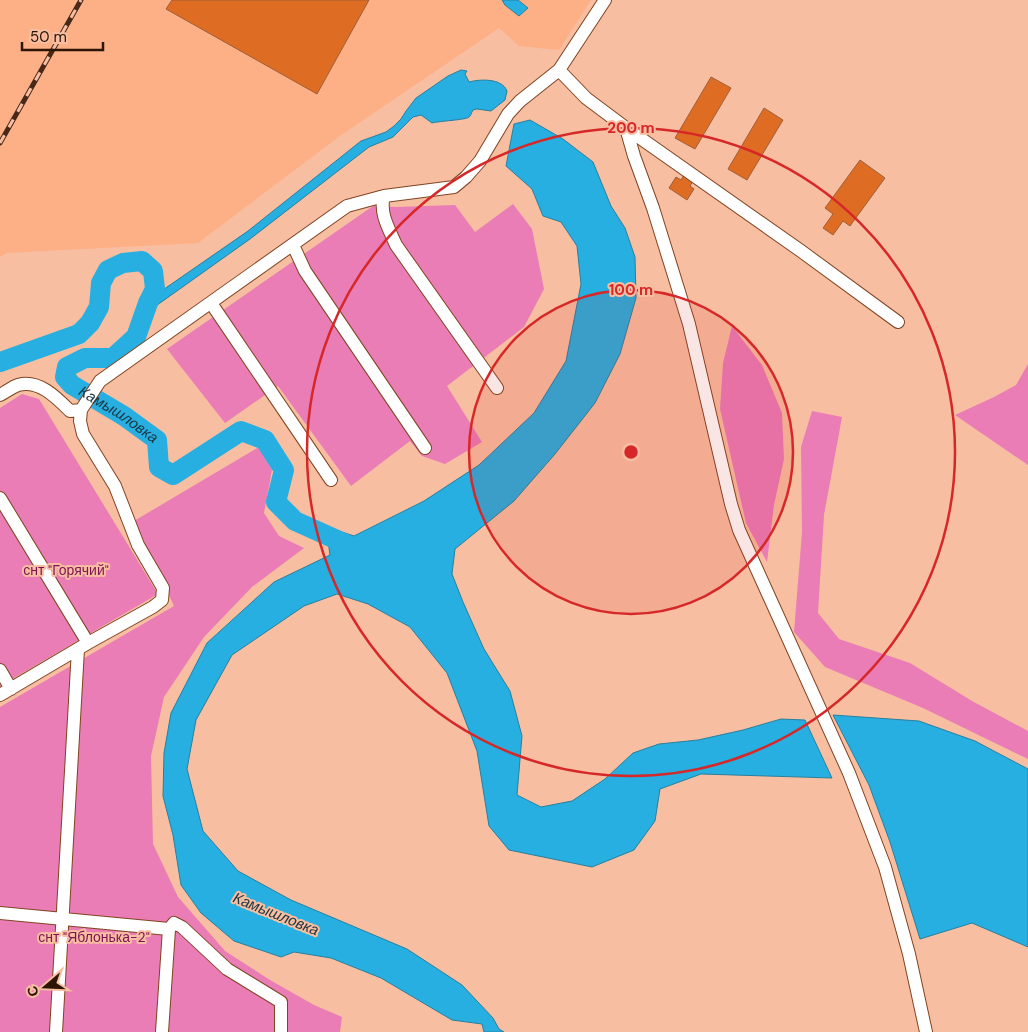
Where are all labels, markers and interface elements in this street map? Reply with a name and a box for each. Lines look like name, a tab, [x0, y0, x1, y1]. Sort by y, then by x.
scale bar	[22, 20, 104, 52]
text: 50 m	[30, 27, 67, 47]
text: 200 m	[607, 118, 655, 138]
text: 100 m	[609, 280, 653, 300]
water label: Камышловка	[75, 381, 162, 448]
centre of rings	[622, 443, 640, 461]
park label: снт "Горячий"	[23, 561, 109, 579]
water label: Камышловка	[230, 888, 322, 940]
park label: снт "Яблонька-2"	[38, 928, 150, 946]
north arrow	[20, 962, 70, 1012]
text: С	[23, 984, 43, 999]

